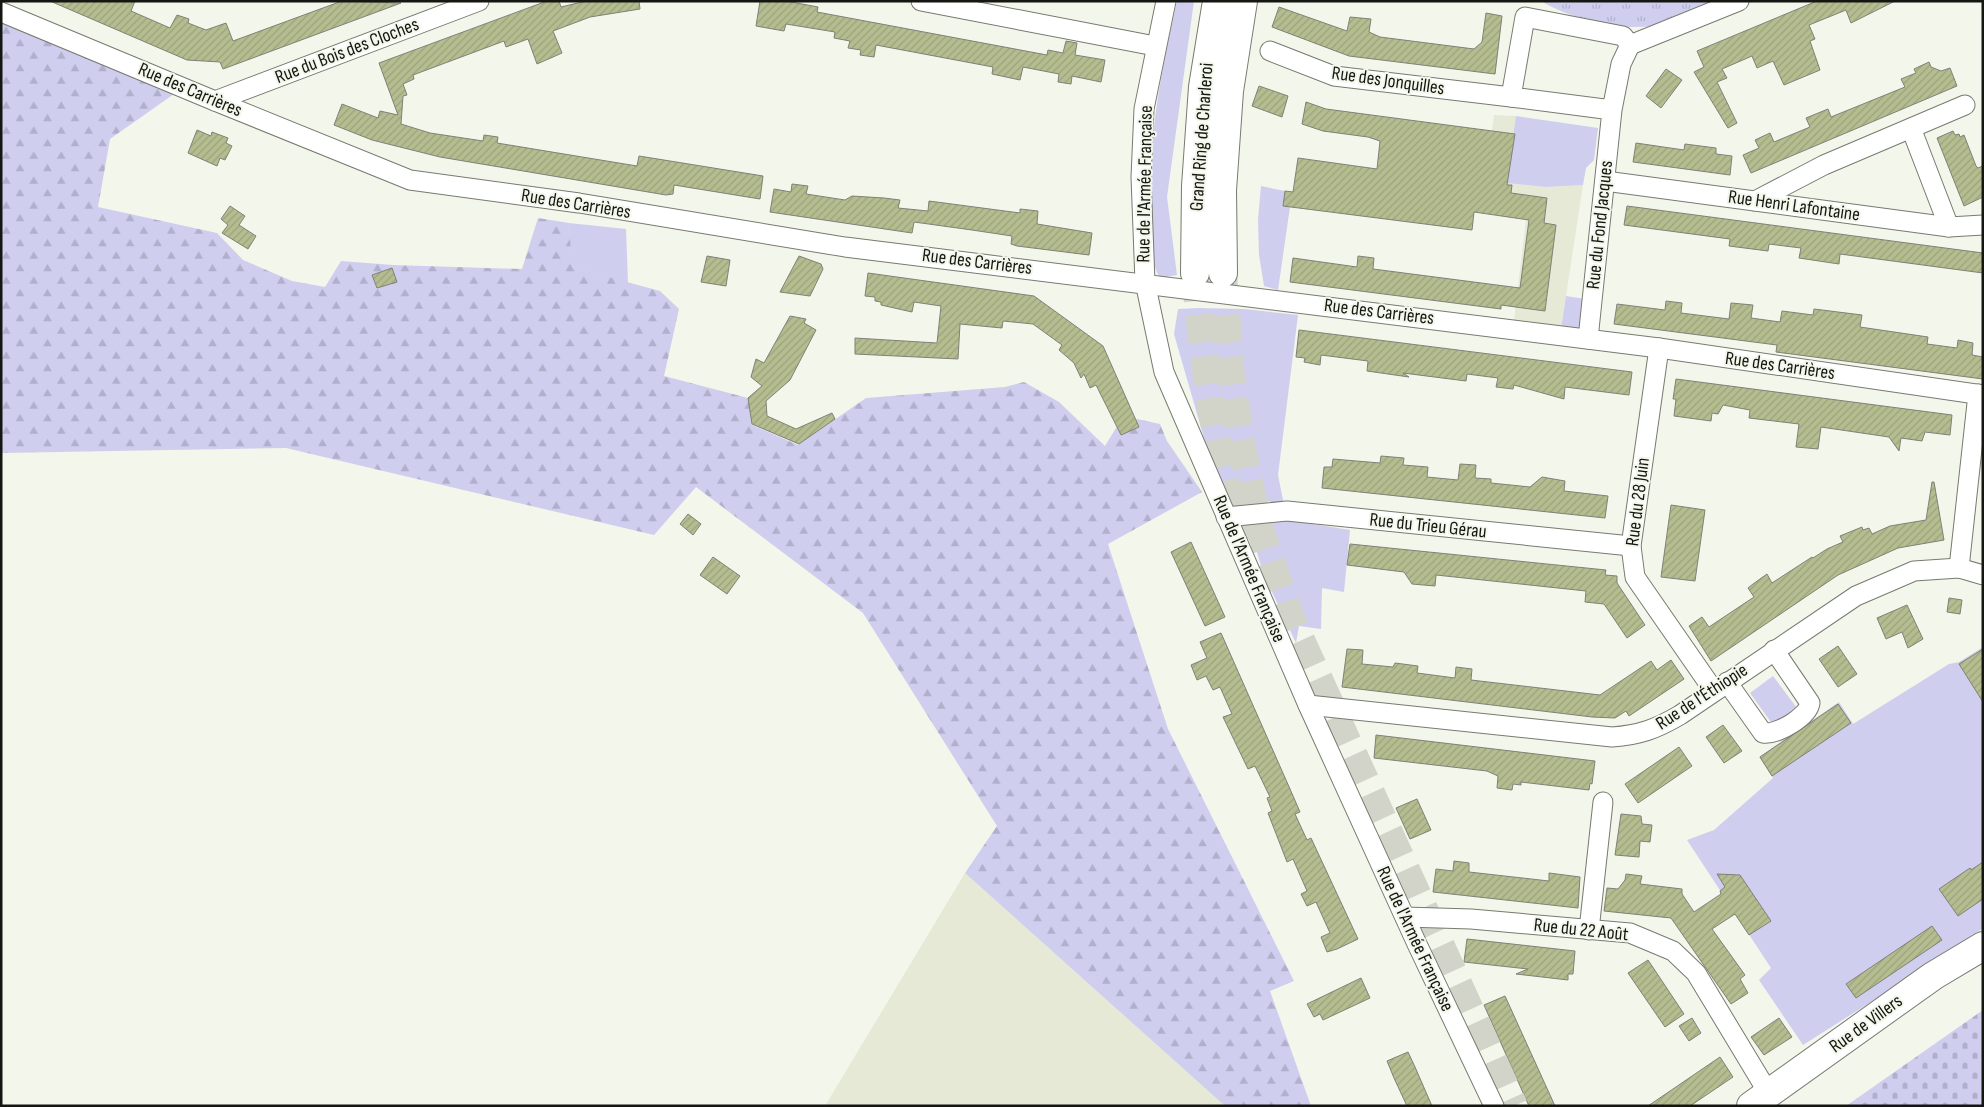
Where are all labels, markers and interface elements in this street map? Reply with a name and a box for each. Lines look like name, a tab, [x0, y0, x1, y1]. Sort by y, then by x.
street label: Rue du Bois des Cloches	[272, 13, 422, 89]
street label: Rue des Carrières	[135, 58, 246, 122]
street label: Grand Ring de Charleroi	[1185, 62, 1219, 212]
street label: Rue des Jonquilles	[1330, 62, 1446, 100]
street label: Rue de l'Armée Française	[1132, 105, 1158, 263]
street label: Rue du Fond Jacques	[1582, 159, 1618, 290]
street label: Rue des Carrières	[520, 184, 633, 224]
street label: Rue Henri Lafontaine	[1727, 185, 1861, 227]
street label: Rue des Carrières	[921, 244, 1033, 280]
street label: Rue des Carrières	[1323, 294, 1435, 330]
street label: Rue des Carrières	[1724, 347, 1837, 385]
street label: Rue du 28 Juin	[1621, 456, 1655, 548]
street label: Rue de l'Armée Française	[1208, 492, 1290, 646]
street label: Rue du Trieu Gérau	[1368, 508, 1488, 544]
street label: Rue de l'Éthiopie	[1652, 659, 1752, 735]
street label: Rue de l'Armée Française	[1371, 863, 1459, 1015]
street label: Rue du 22 Août	[1533, 914, 1630, 946]
street label: Rue de Villers	[1825, 990, 1907, 1058]

